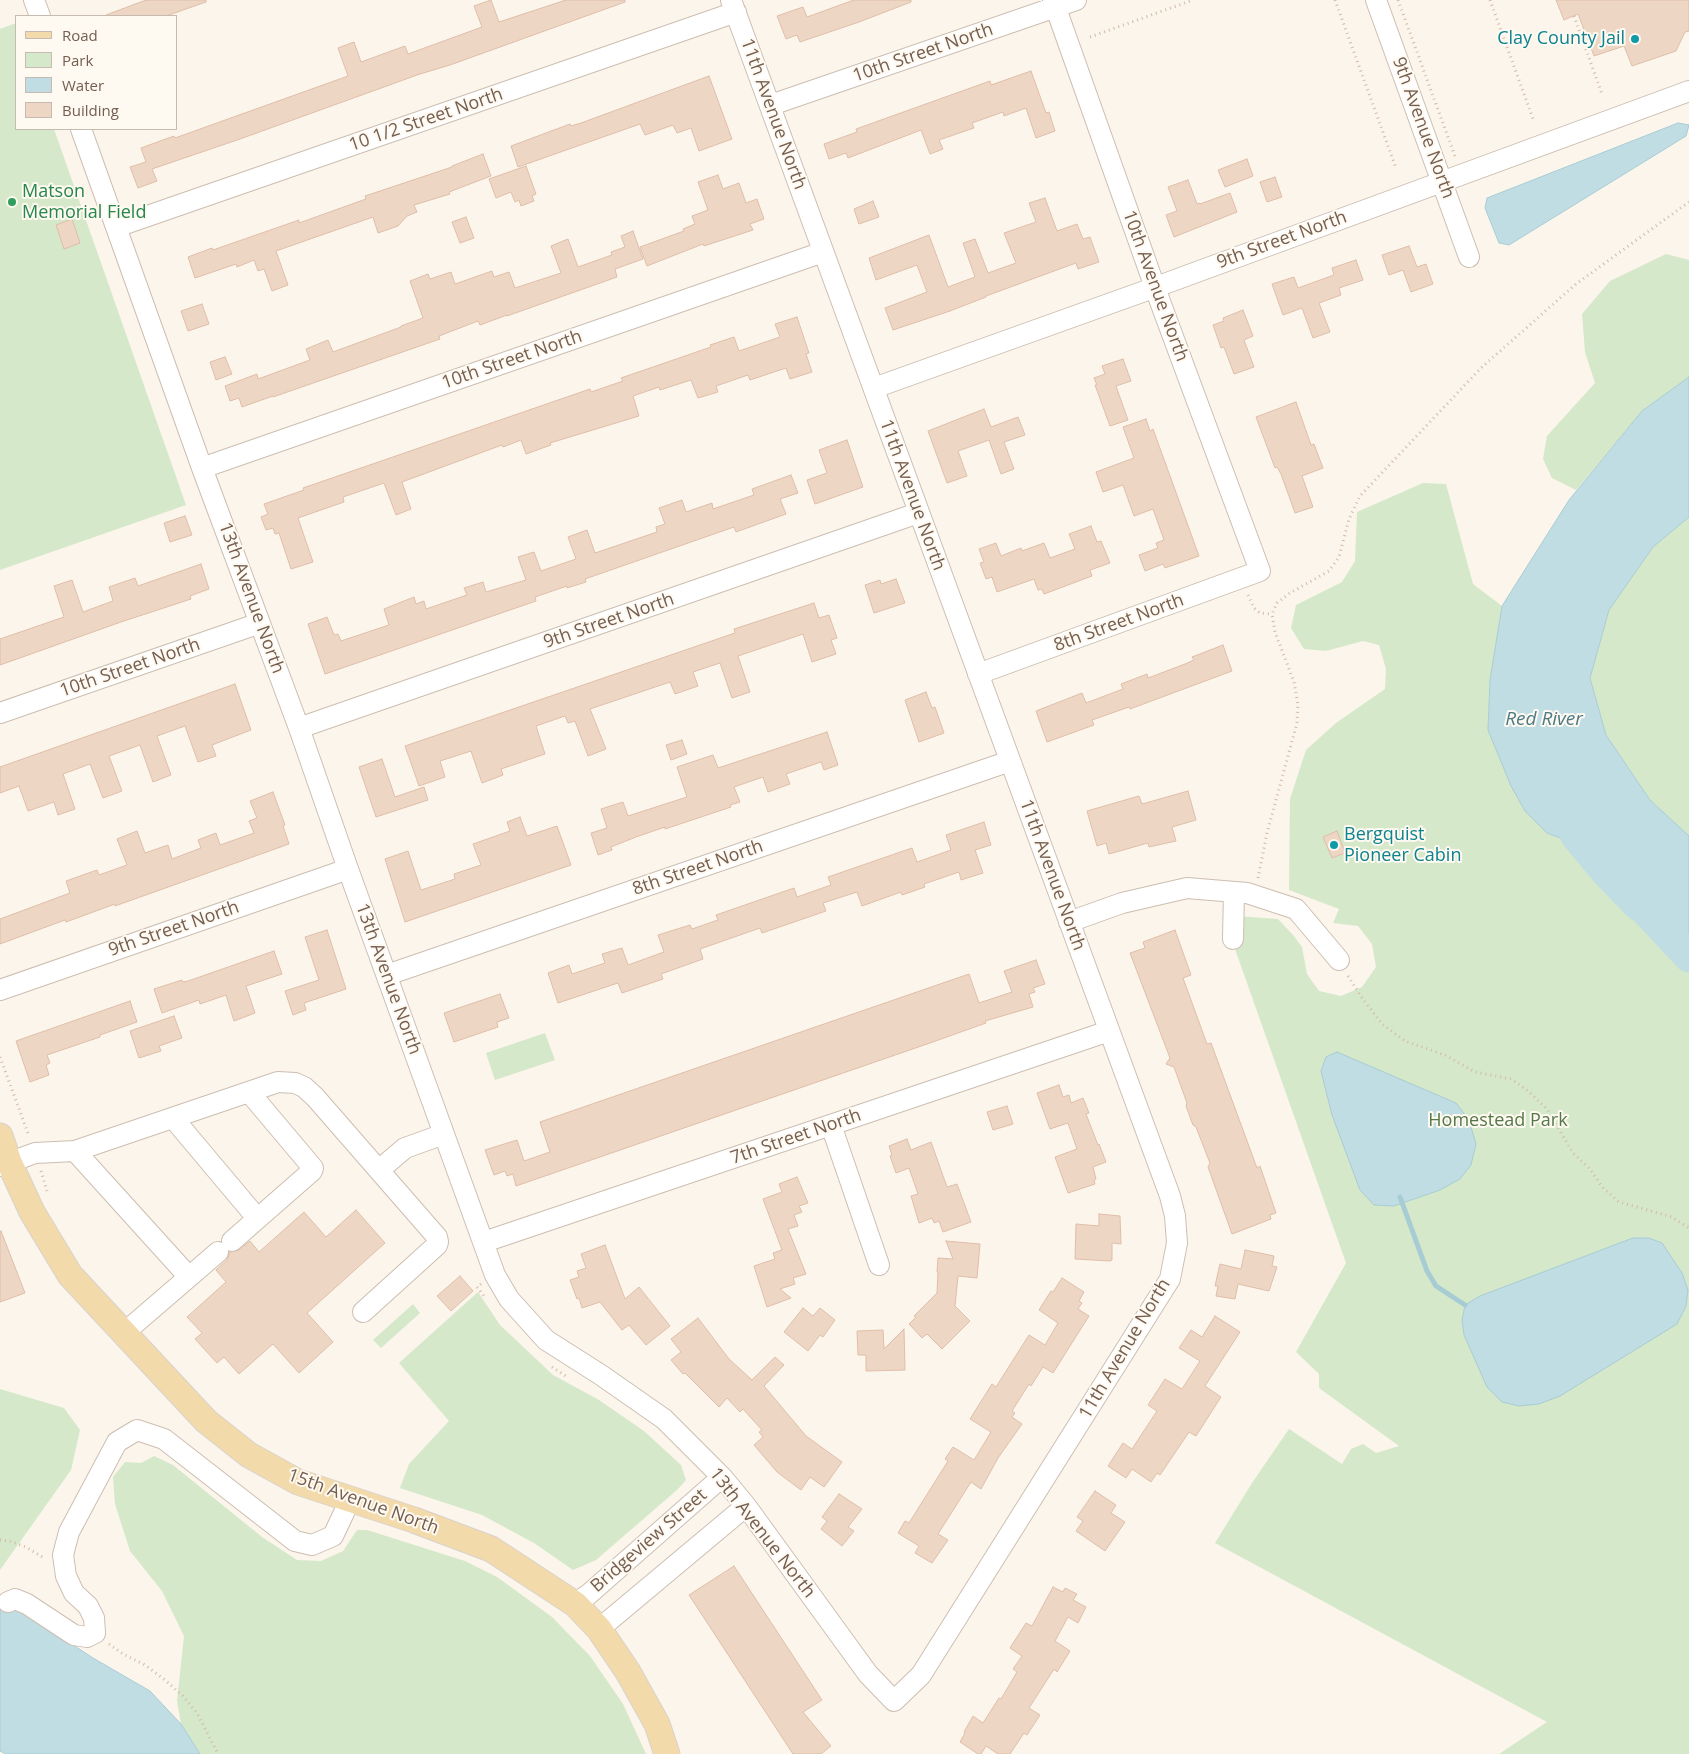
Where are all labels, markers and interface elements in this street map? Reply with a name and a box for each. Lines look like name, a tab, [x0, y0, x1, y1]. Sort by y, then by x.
legend	[15, 15, 178, 130]
street label: 10th Street North	[850, 19, 996, 87]
text: Road	[62, 25, 98, 45]
place label: Clay County Jail	[1497, 28, 1625, 50]
marker: Clay County Jail	[1629, 33, 1641, 45]
street label: 11th Avenue North	[736, 35, 810, 193]
text: Park	[62, 50, 93, 70]
street label: 9th Avenue North	[1387, 54, 1459, 202]
text: Water	[62, 75, 104, 95]
street label: 10 1/2 Street North	[346, 84, 506, 156]
text: Building	[62, 100, 119, 120]
place label: Matson Memorial Field	[22, 181, 146, 223]
marker: Matson Memorial Field	[6, 196, 18, 208]
street label: 9th Street North	[1214, 206, 1350, 274]
street label: 10th Avenue North	[1118, 207, 1192, 365]
street label: 10th Street North	[439, 326, 585, 394]
street label: 11th Avenue North	[875, 416, 949, 574]
street label: 13th Avenue North	[214, 519, 288, 677]
street label: 9th Street North	[541, 589, 677, 653]
street label: 8th Street North	[1051, 589, 1187, 657]
street label: 10th Street North	[57, 634, 203, 702]
water label: Red River	[1505, 709, 1583, 731]
street label: 11th Avenue North	[1015, 796, 1089, 954]
place label: Bergquist Pioneer Cabin	[1344, 824, 1461, 866]
street label: 8th Street North	[630, 836, 766, 900]
marker: Bergquist Pioneer Cabin	[1328, 839, 1340, 851]
street label: 9th Street North	[106, 897, 242, 961]
street label: 13th Avenue North	[351, 900, 425, 1058]
street label: 7th Street North	[728, 1105, 864, 1169]
park label: Homestead Park	[1428, 1110, 1568, 1132]
street label: 11th Avenue North	[1075, 1275, 1175, 1423]
street label: 13th Avenue North	[704, 1464, 820, 1602]
street label: 15th Avenue North	[284, 1465, 442, 1539]
street label: Bridgeview Street	[586, 1485, 712, 1597]

